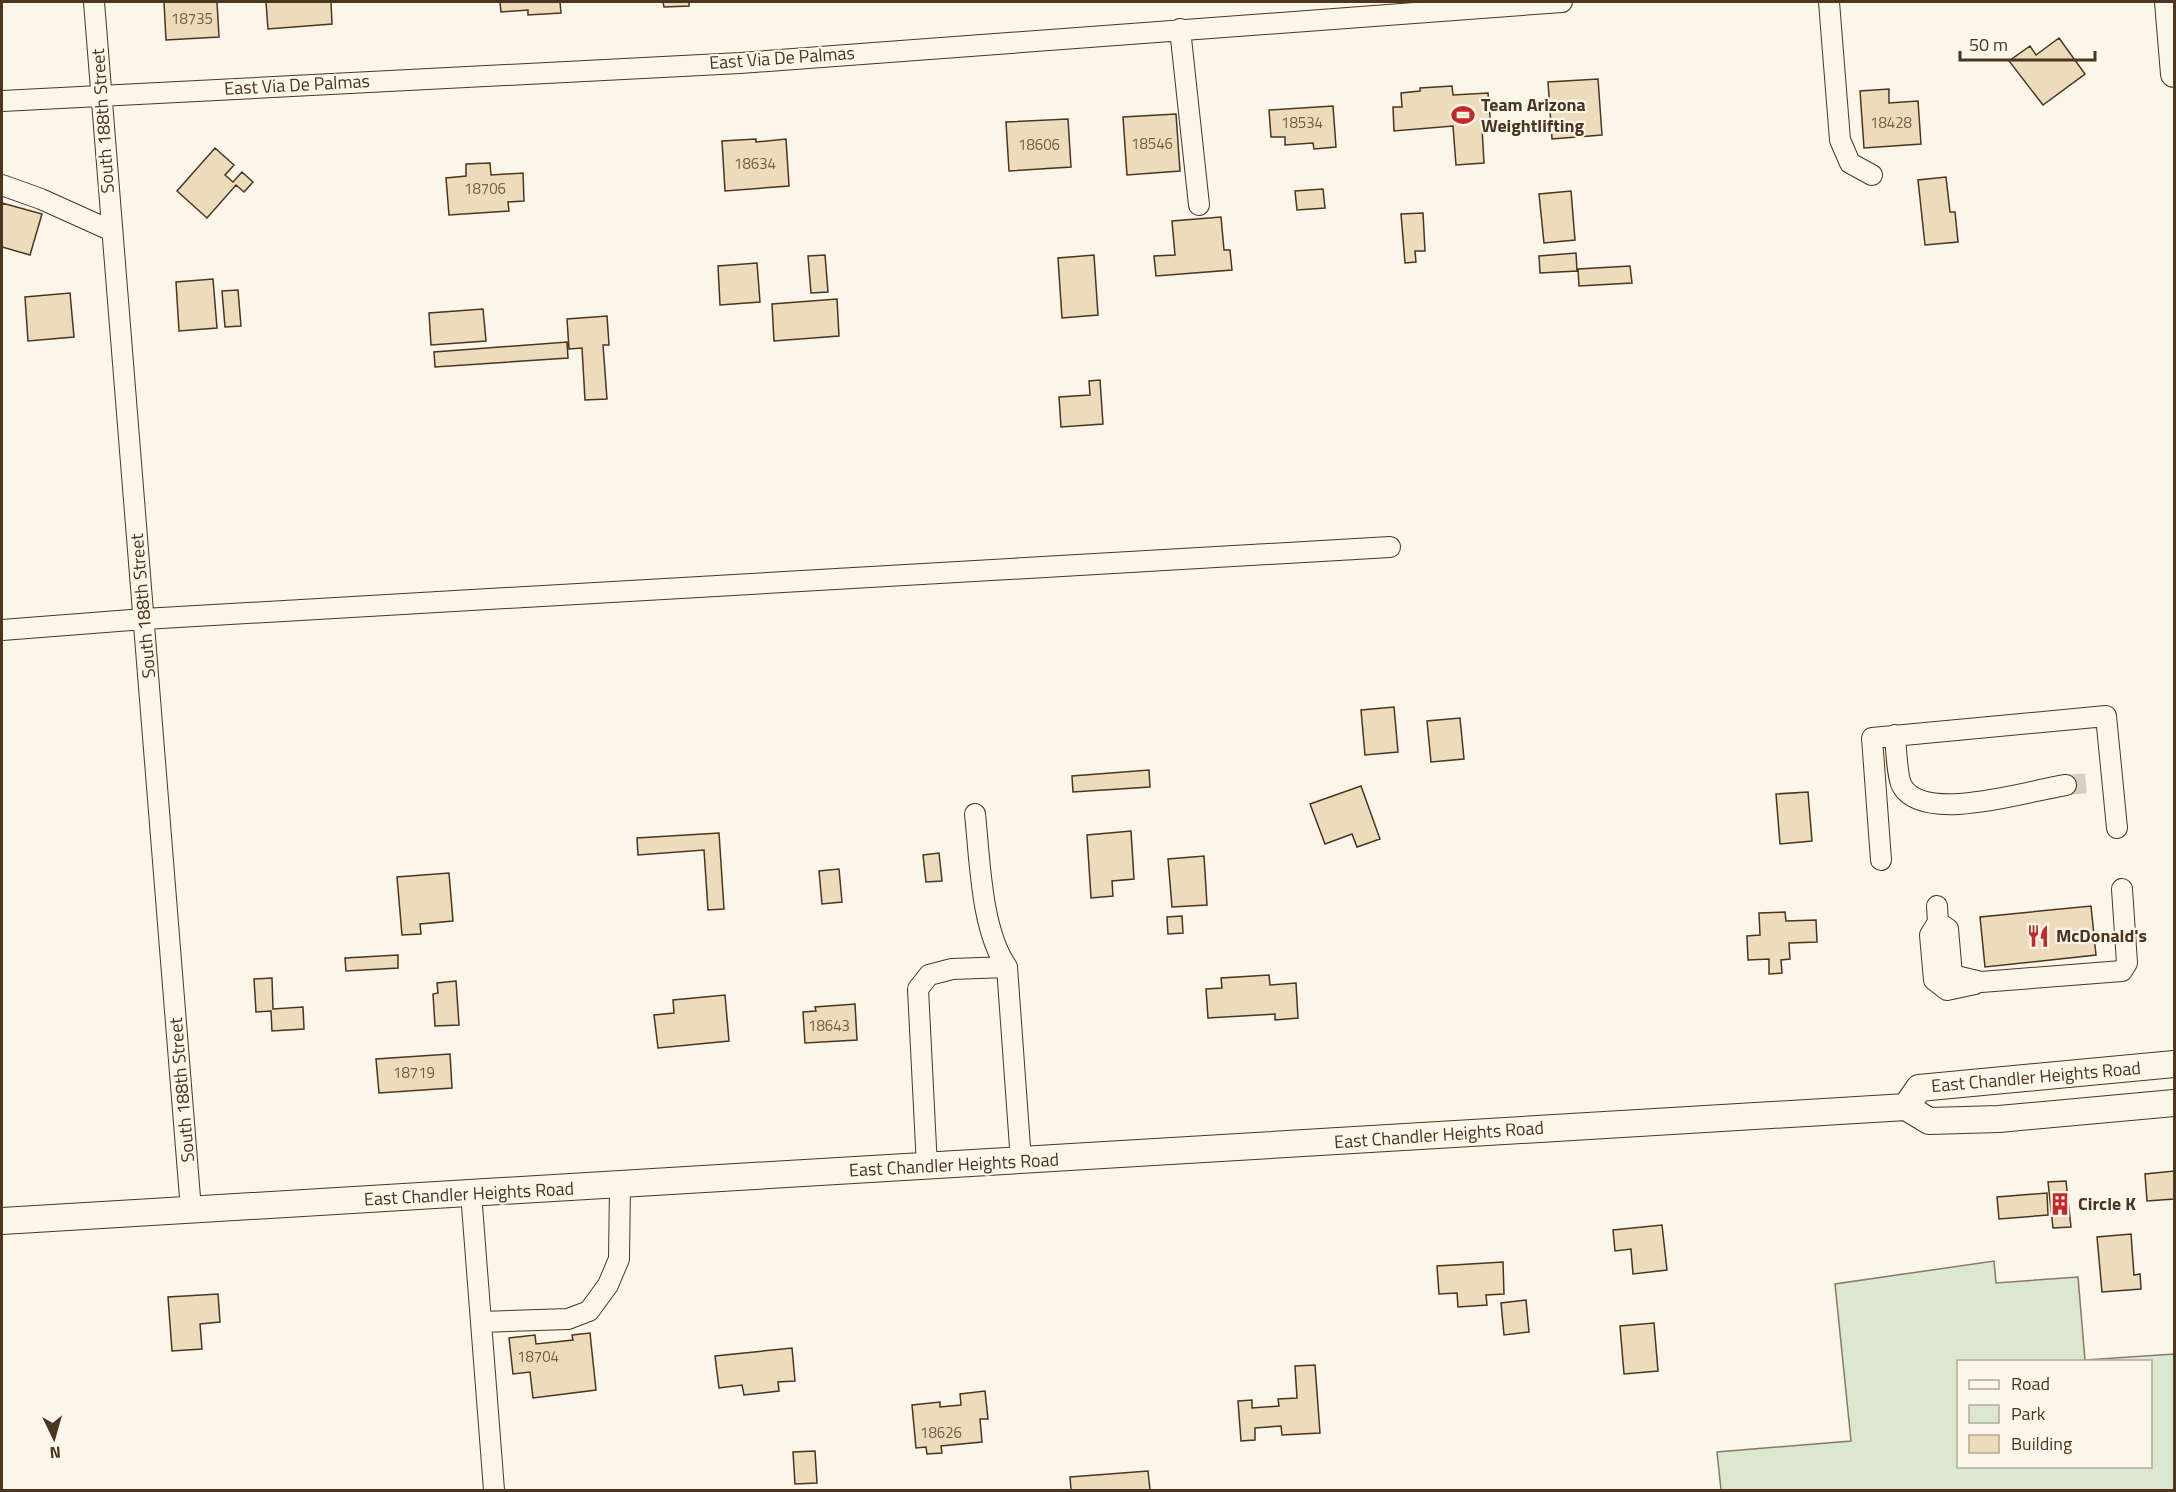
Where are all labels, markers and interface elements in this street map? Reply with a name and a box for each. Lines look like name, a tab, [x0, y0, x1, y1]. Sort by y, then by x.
house number: 18735	[171, 7, 213, 30]
scale bar	[1960, 24, 2095, 62]
text: 50 m	[1969, 31, 2008, 58]
street label: East Via De Palmas	[708, 39, 856, 76]
street label: South 188th Street	[84, 47, 121, 194]
street label: East Via De Palmas	[223, 67, 371, 102]
place label: Team Arizona Weightlifting	[1481, 91, 1586, 139]
sports icon: Team Arizona Weightlifting	[1450, 102, 1476, 128]
house number: 18534	[1281, 111, 1323, 134]
house number: 18428	[1870, 111, 1912, 134]
house number: 18546	[1131, 132, 1173, 155]
house number: 18606	[1018, 133, 1060, 156]
house number: 18634	[734, 152, 776, 175]
house number: 18706	[464, 177, 506, 200]
street label: South 188th Street	[123, 532, 162, 680]
place label: McDonald's	[2056, 922, 2147, 949]
restaurant icon: McDonald's	[2025, 923, 2051, 949]
house number: 18643	[808, 1014, 850, 1037]
street label: South 188th Street	[162, 1016, 201, 1164]
street label: East Chandler Heights Road	[1930, 1054, 2142, 1099]
house number: 18719	[393, 1061, 435, 1084]
street label: East Chandler Heights Road	[1333, 1114, 1545, 1155]
street label: East Chandler Heights Road	[848, 1146, 1060, 1183]
street label: East Chandler Heights Road	[363, 1175, 575, 1212]
place label: Circle K	[2078, 1190, 2136, 1217]
building icon: Circle K	[2047, 1191, 2073, 1217]
house number: 18704	[517, 1345, 559, 1368]
legend	[1957, 1360, 2152, 1468]
text: Road	[2011, 1370, 2050, 1397]
text: Park	[2011, 1400, 2046, 1427]
north arrow	[24, 1408, 84, 1468]
house number: 18626	[920, 1421, 962, 1444]
text: Building	[2011, 1430, 2072, 1457]
text: N	[49, 1441, 62, 1465]

